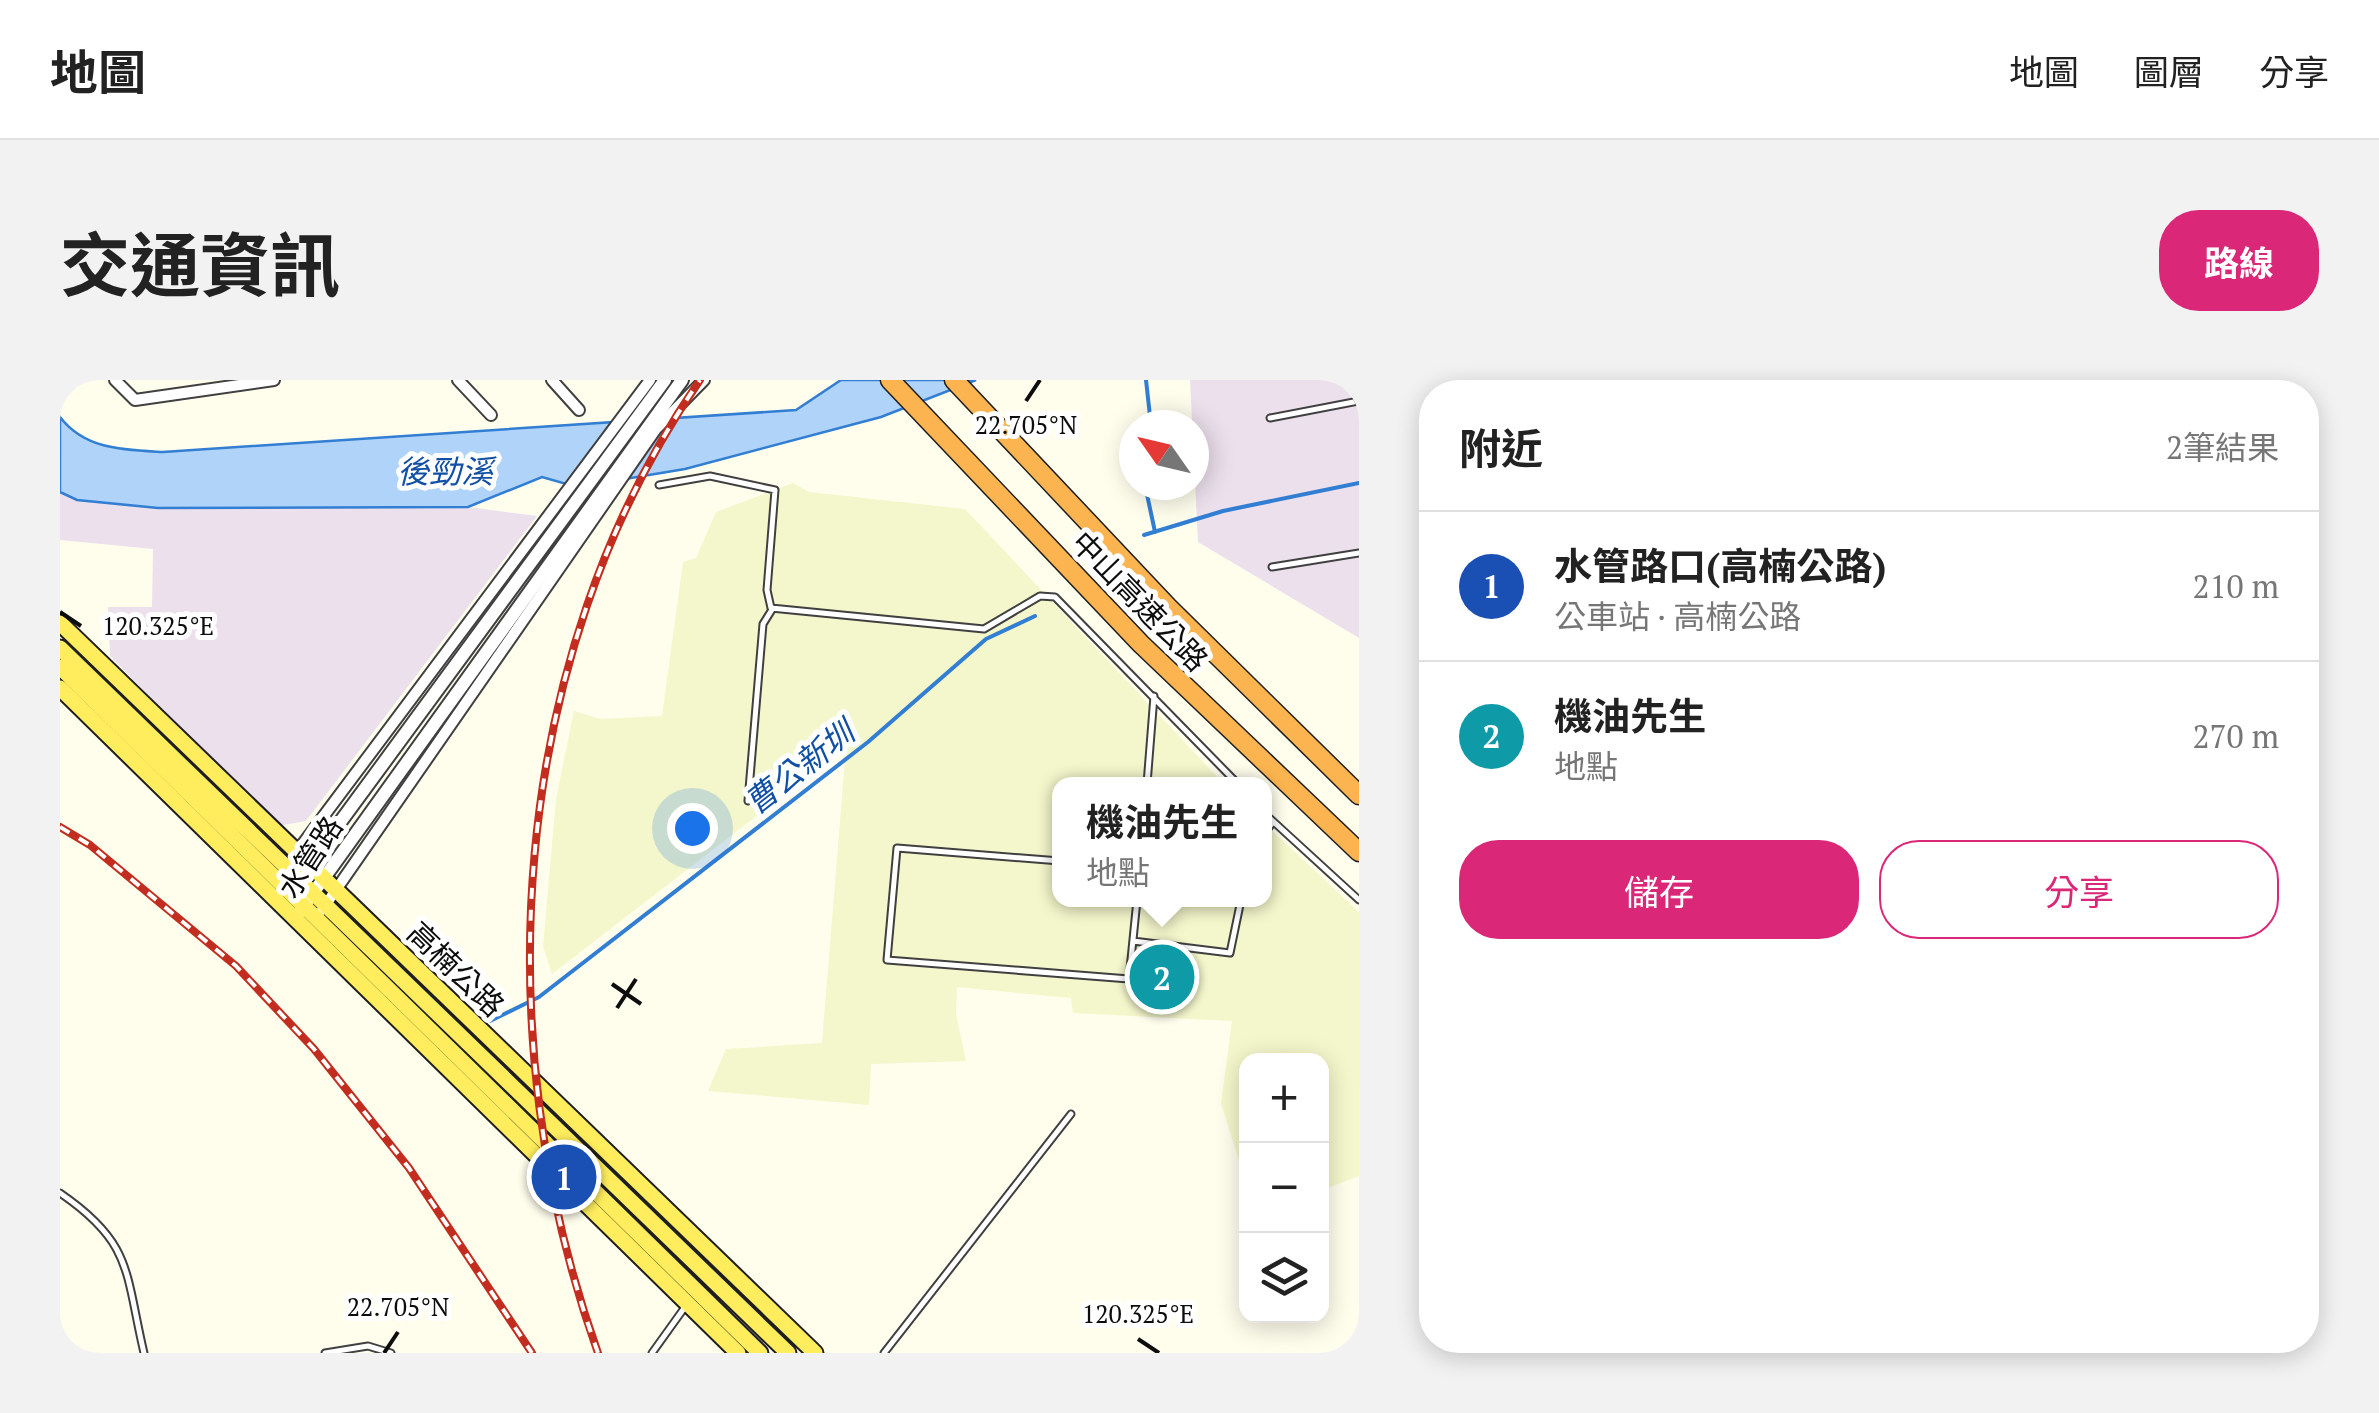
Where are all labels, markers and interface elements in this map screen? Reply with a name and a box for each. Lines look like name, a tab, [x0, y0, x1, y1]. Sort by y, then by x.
text: 地圖	[50, 40, 146, 104]
text: 地圖	[2009, 49, 2079, 95]
text: 圖層	[2134, 49, 2204, 95]
text: 分享	[2259, 49, 2329, 95]
button: 路線	[2159, 210, 2319, 311]
text: 交通資訊	[60, 218, 340, 311]
text: 22.705°N	[975, 408, 1077, 441]
north arrow	[1119, 410, 1209, 500]
text: 附近	[1459, 420, 1543, 476]
text: 2筆結果	[2166, 426, 2279, 468]
water label: 後勁溪	[397, 450, 497, 492]
street label: 中山高速公路	[1063, 522, 1217, 680]
text: 水管路口(高楠公路)	[1554, 541, 1887, 591]
text: 1	[1482, 565, 1501, 607]
text: 210 m	[2192, 565, 2279, 607]
text: 公車站 · 高楠公路	[1554, 595, 1801, 637]
text: 120.325°E	[102, 609, 214, 642]
text: 機油先生	[1554, 691, 1706, 741]
water label: 曹公新圳	[736, 709, 866, 823]
text: 2	[1482, 715, 1501, 757]
text: 270 m	[2192, 715, 2279, 757]
text: 地點	[1554, 745, 1618, 787]
popup	[1052, 777, 1272, 907]
text: 機油先生	[1086, 797, 1238, 847]
your location	[667, 803, 718, 854]
street label: 水管路	[269, 808, 351, 906]
button: 儲存	[1459, 840, 1859, 939]
button: 分享	[1879, 840, 2279, 939]
text: 地點	[1086, 851, 1150, 893]
street label: 高楠公路	[399, 913, 513, 1025]
pin: 2	[1130, 940, 1194, 1014]
map controls	[1239, 1053, 1329, 1323]
button: +	[1239, 1053, 1329, 1143]
pin: 1	[532, 1140, 596, 1214]
button: −	[1239, 1143, 1329, 1233]
button: layers	[1239, 1233, 1329, 1323]
text: 22.705°N	[347, 1290, 449, 1323]
text: 120.325°E	[1082, 1297, 1194, 1330]

